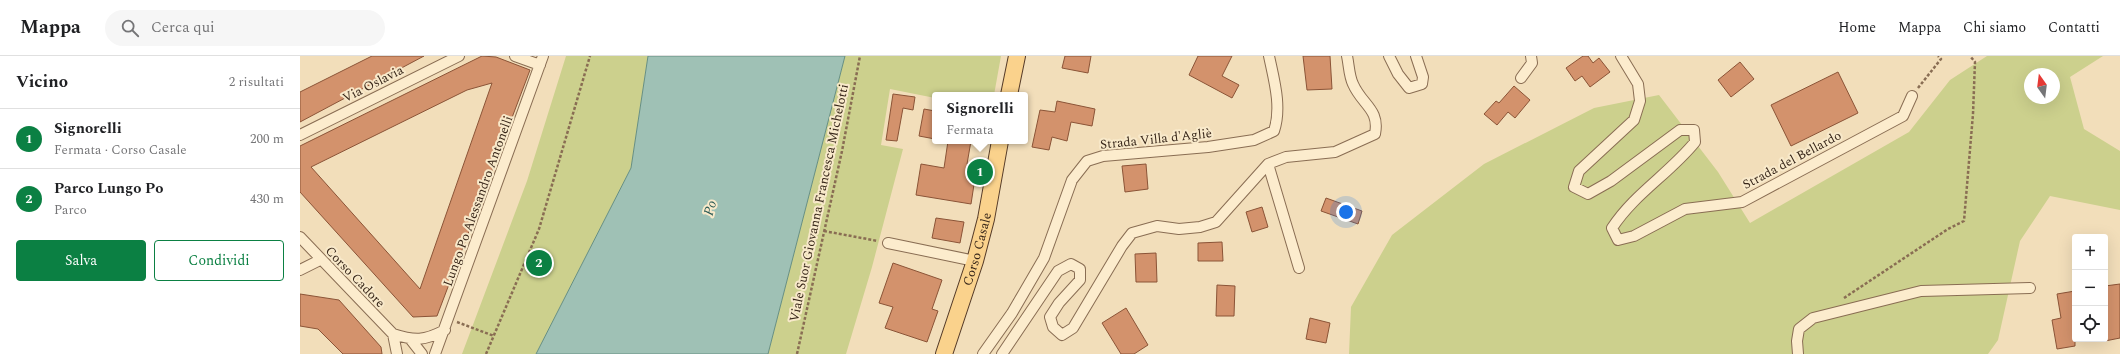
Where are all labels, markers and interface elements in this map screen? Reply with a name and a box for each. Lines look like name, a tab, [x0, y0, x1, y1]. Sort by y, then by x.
search box	[105, 10, 385, 46]
text: Mappa	[20, 13, 81, 42]
text: Cerca qui	[151, 16, 215, 39]
icon: search	[119, 17, 141, 39]
text: Home	[1838, 17, 1876, 38]
text: Mappa	[1898, 17, 1941, 38]
text: Chi siamo	[1963, 17, 2026, 38]
text: Contatti	[2048, 17, 2100, 38]
street label: Via Oslavia	[339, 60, 408, 108]
north arrow	[2024, 68, 2060, 104]
text: Vicino	[16, 69, 68, 95]
text: 2 risultati	[229, 72, 284, 92]
street label: Viale Suor Giovanna Francesca Michelotti	[784, 82, 854, 324]
popup	[932, 92, 1028, 144]
text: Signorelli	[946, 97, 1014, 120]
street label: Lungo Po Alessandro Antonelli	[438, 113, 518, 289]
text: Signorelli	[54, 117, 122, 140]
text: Fermata	[946, 120, 994, 140]
street label: Strada Villa d'Agliè	[1099, 123, 1213, 155]
street label: Strada del Bellardo	[1739, 126, 1845, 194]
text: 1	[25, 129, 33, 149]
text: 200 m	[250, 129, 284, 149]
text: Fermata · Corso Casale	[54, 140, 187, 160]
pin: 1	[967, 157, 993, 187]
text: Parco Lungo Po	[54, 177, 163, 200]
text: 2	[25, 189, 33, 209]
text: 430 m	[250, 189, 284, 209]
water label: Po	[698, 198, 722, 218]
text: Parco	[54, 200, 87, 220]
your location	[1336, 202, 1356, 222]
street label: Corso Casale	[957, 211, 997, 289]
map controls	[2072, 234, 2108, 342]
button: +	[2072, 234, 2108, 270]
button: Salva	[16, 240, 146, 281]
button: Condividi	[154, 240, 284, 281]
street label: Corso Cadore	[320, 242, 390, 312]
pin: 2	[526, 248, 552, 278]
button: −	[2072, 270, 2108, 306]
button: locate	[2072, 306, 2108, 342]

